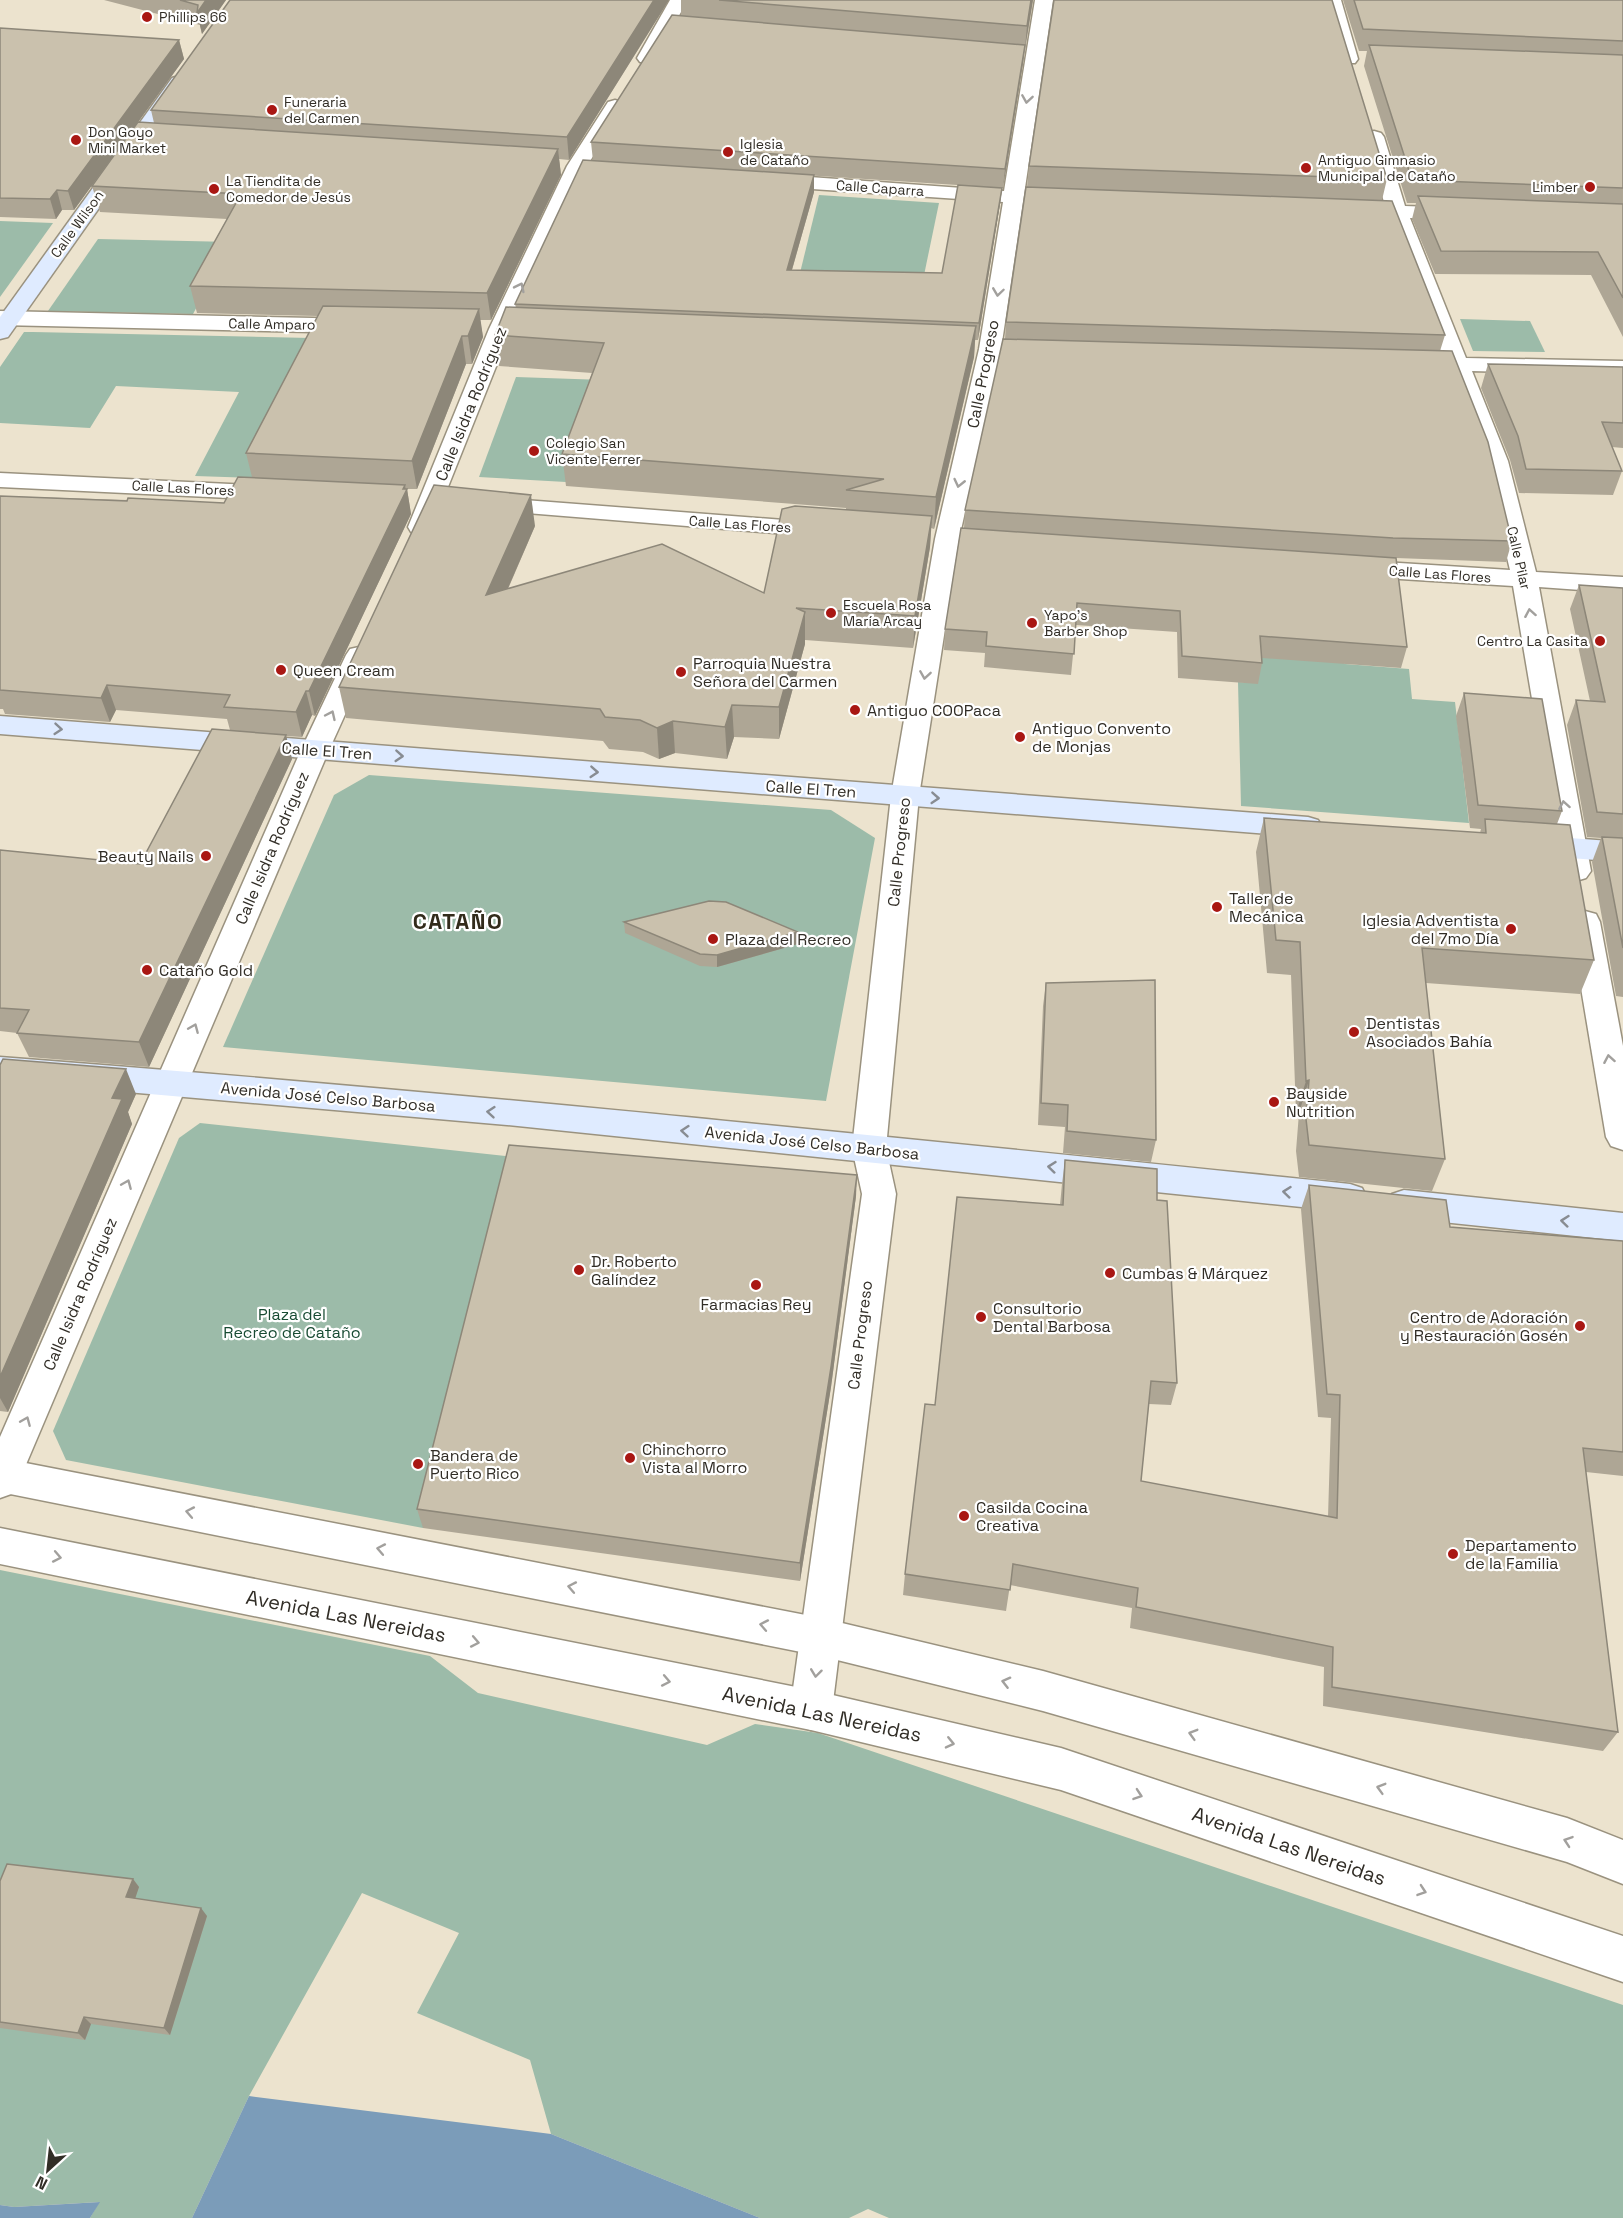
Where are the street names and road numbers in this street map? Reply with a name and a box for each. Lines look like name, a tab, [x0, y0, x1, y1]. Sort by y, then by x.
street label: Calle Caparra	[835, 176, 925, 200]
street label: Calle Wilson	[46, 187, 108, 261]
street label: Calle Amparo	[228, 314, 316, 334]
street label: Calle Progreso	[962, 318, 1004, 430]
street label: Calle Isidra Rodríguez	[430, 324, 512, 484]
street label: Calle Las Flores	[131, 476, 235, 500]
street label: Calle Las Flores	[688, 511, 792, 537]
street label: Calle Pilar	[1503, 525, 1535, 591]
street label: Calle Las Flores	[1388, 561, 1492, 587]
street label: Calle El Tren	[281, 737, 373, 765]
street label: Calle Isidra Rodríguez	[230, 768, 314, 928]
street label: Calle El Tren	[765, 775, 857, 803]
street label: Calle Progreso	[883, 796, 915, 908]
street label: Avenida José Celso Barbosa	[220, 1077, 436, 1117]
street label: Avenida José Celso Barbosa	[704, 1121, 920, 1165]
street label: Calle Isidra Rodríguez	[38, 1214, 122, 1374]
street label: Calle Progreso	[843, 1279, 877, 1391]
street label: Avenida Las Nereidas	[244, 1584, 448, 1648]
street label: Avenida Las Nereidas	[720, 1680, 924, 1748]
street label: Avenida Las Nereidas	[1189, 1801, 1389, 1891]

